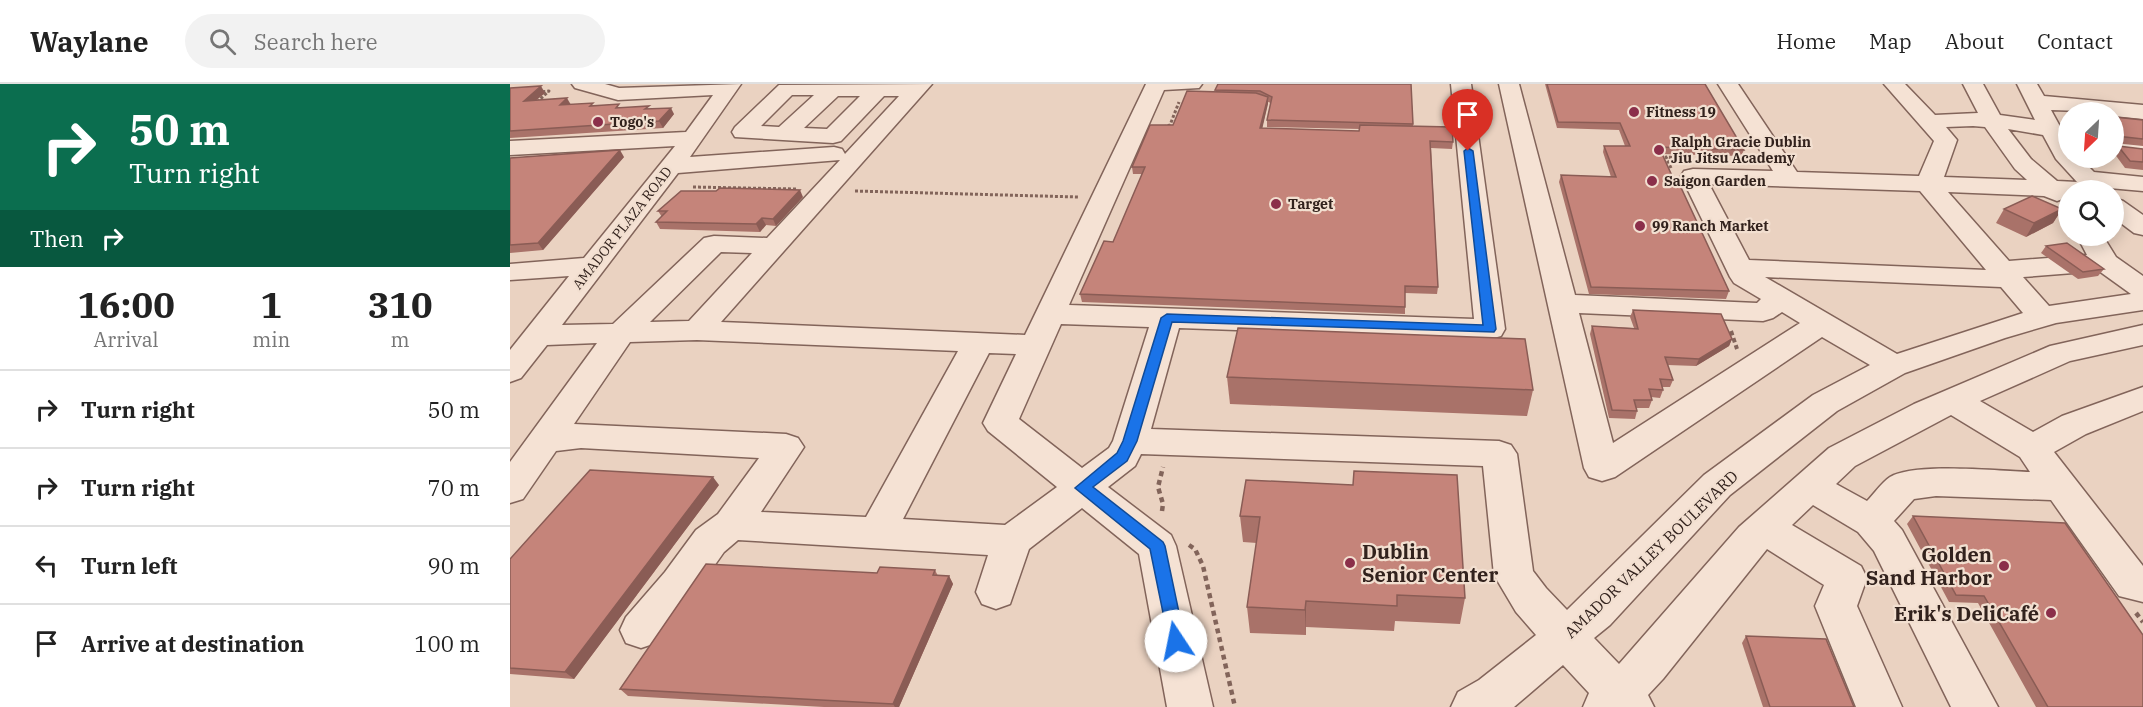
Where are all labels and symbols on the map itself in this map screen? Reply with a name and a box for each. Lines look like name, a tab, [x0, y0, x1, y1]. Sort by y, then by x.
pin	[1442, 89, 1493, 151]
north arrow	[2058, 102, 2124, 168]
place label: Fitness 19	[1646, 103, 1716, 121]
marker: Fitness 19	[1627, 105, 1641, 119]
place label: Togo's	[610, 113, 654, 131]
marker: Togo's	[591, 115, 605, 129]
place label: Ralph Gracie Dublin Jiu Jitsu Academy	[1671, 133, 1811, 167]
marker: Ralph Gracie Dublin Jiu Jitsu Academy	[1652, 143, 1666, 157]
street label: AMADOR PLAZA ROAD	[568, 163, 676, 293]
place label: Saigon Garden	[1664, 172, 1766, 190]
marker: Saigon Garden	[1645, 174, 1659, 188]
place label: Target	[1288, 195, 1333, 213]
marker: Target	[1269, 197, 1283, 211]
place label: 99 Ranch Market	[1652, 217, 1769, 235]
marker: 99 Ranch Market	[1633, 219, 1647, 233]
street label: AMADOR VALLEY BOULEVARD	[1560, 466, 1742, 642]
place label: Dublin Senior Center	[1362, 538, 1498, 588]
place label: Golden Sand Harbor	[1866, 541, 1992, 591]
marker: Dublin Senior Center	[1343, 556, 1357, 570]
marker: Golden Sand Harbor	[1997, 559, 2011, 573]
place label: Erik's DeliCafé	[1894, 600, 2039, 627]
marker: Erik's DeliCafé	[2044, 606, 2058, 620]
position arrow	[1144, 609, 1208, 673]

